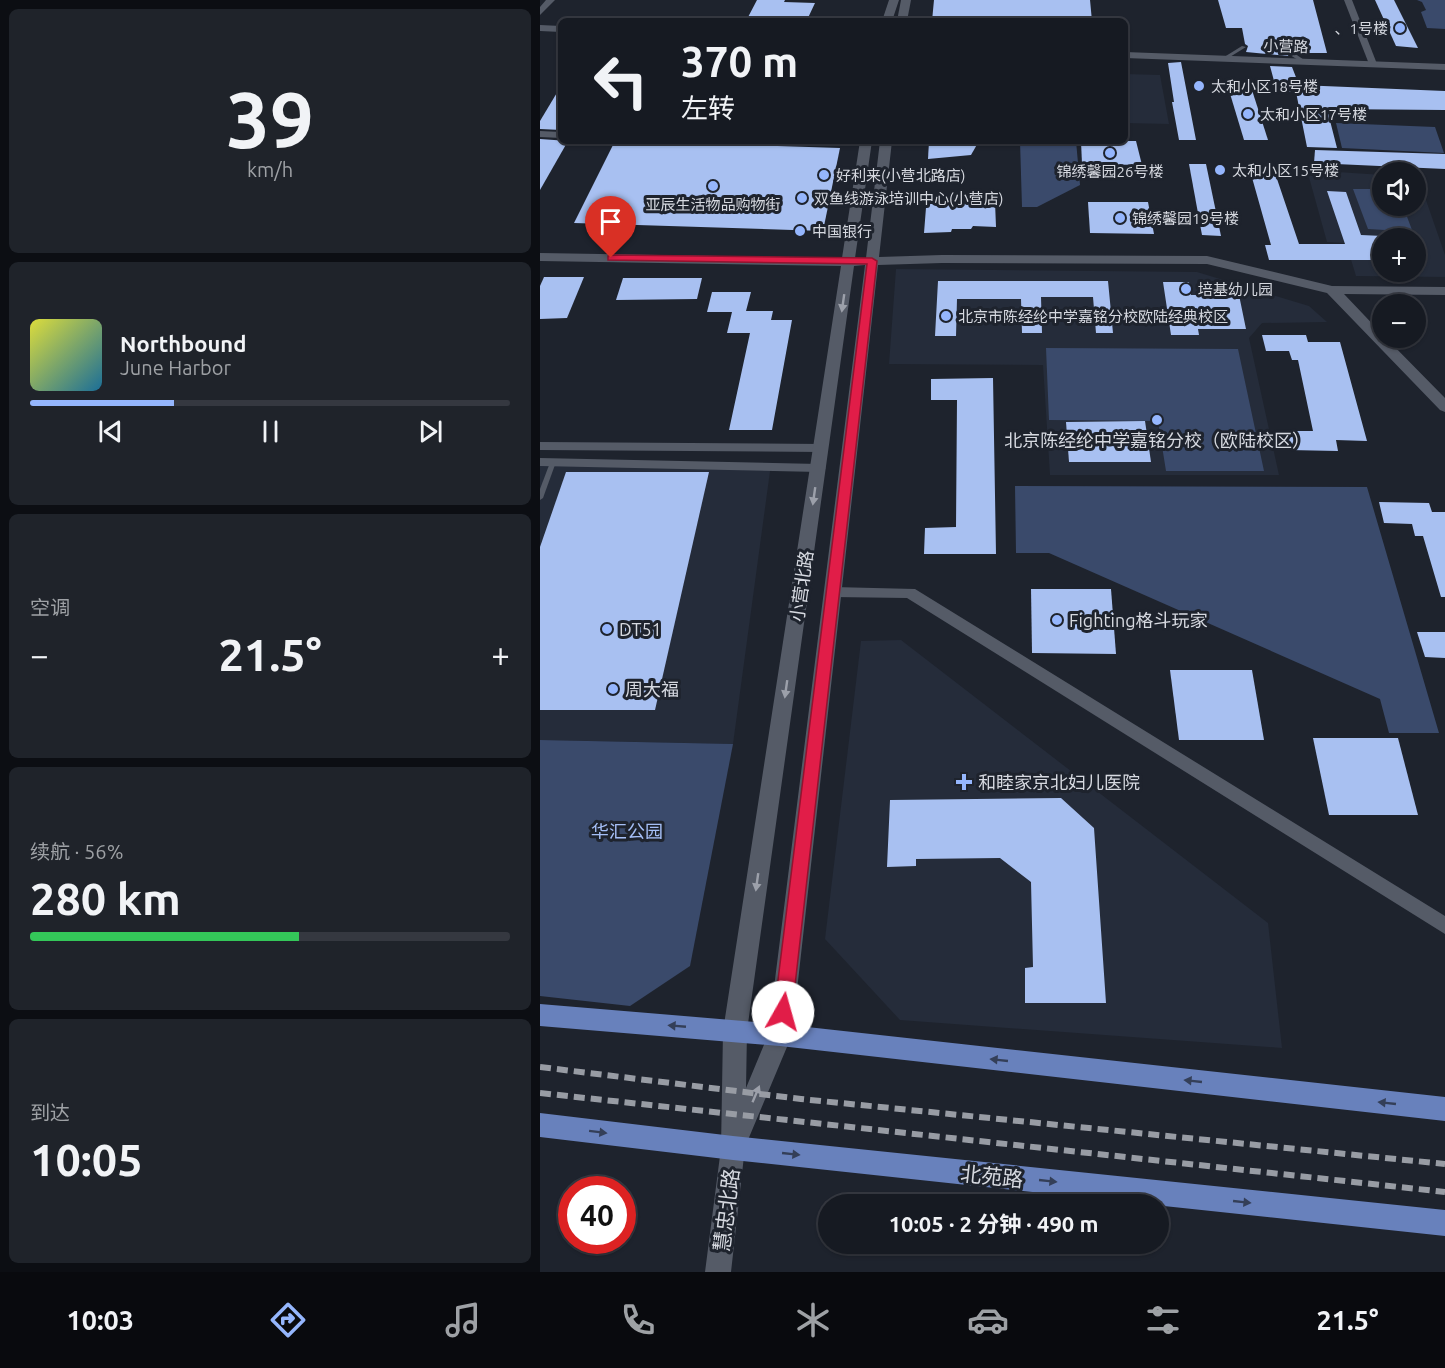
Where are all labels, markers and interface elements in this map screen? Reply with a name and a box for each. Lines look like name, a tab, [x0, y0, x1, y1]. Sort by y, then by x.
place label: 、1号楼	[1335, 20, 1388, 37]
marker: 、1号楼	[1393, 21, 1407, 35]
street label: 小营路	[1263, 37, 1309, 55]
text: 370 m	[681, 38, 798, 85]
icon: left	[582, 42, 660, 120]
text: 39	[226, 75, 314, 163]
place label: 太和小区18号楼	[1211, 78, 1318, 95]
marker: 太和小区18号楼	[1192, 79, 1206, 93]
text: 左转	[681, 93, 735, 123]
place label: 太和小区17号楼	[1260, 106, 1367, 123]
marker: 太和小区17号楼	[1241, 107, 1255, 121]
marker: 锦绣馨园26号楼	[1103, 146, 1117, 160]
text: km/h	[247, 158, 293, 181]
place label: 太和小区15号楼	[1232, 162, 1339, 179]
map controls	[1372, 162, 1426, 348]
button: sound	[1372, 162, 1426, 216]
place label: 锦绣馨园26号楼	[1057, 163, 1163, 180]
marker: 太和小区15号楼	[1213, 163, 1227, 177]
place label: 好利来(小营北路店)	[836, 167, 965, 184]
marker: 好利来(小营北路店)	[817, 168, 831, 182]
marker: 亚辰生活物品购物街	[706, 179, 720, 193]
place label: 双鱼线游泳培训中心(小营店)	[814, 190, 1003, 207]
marker: 双鱼线游泳培训中心(小营店)	[795, 191, 809, 205]
pin	[585, 196, 636, 258]
place label: 亚辰生活物品购物街	[645, 196, 781, 213]
icon: arrive	[594, 205, 627, 238]
place label: 锦绣馨园19号楼	[1132, 210, 1239, 227]
marker: 锦绣馨园19号楼	[1113, 211, 1127, 225]
place label: 中国银行	[812, 223, 872, 240]
marker: 中国银行	[793, 224, 807, 238]
button: +	[1372, 228, 1426, 282]
place label: 培基幼儿园	[1198, 281, 1273, 298]
marker: 培基幼儿园	[1179, 282, 1193, 296]
one-way arrow	[838, 293, 847, 312]
button: −	[1372, 294, 1426, 348]
place label: 北京市陈经纶中学嘉铭分校欧陆经典校区	[958, 308, 1228, 325]
marker: 北京市陈经纶中学嘉铭分校欧陆经典校区	[939, 309, 953, 323]
text: Northbound	[120, 331, 246, 356]
text: June Harbor	[120, 356, 231, 379]
marker: 北京陈经纶中学嘉铭分校（欧陆校区）	[1150, 413, 1164, 427]
icon: previous	[94, 415, 127, 448]
icon: pause	[254, 415, 287, 448]
icon: next	[414, 415, 447, 448]
place label: 北京陈经纶中学嘉铭分校（欧陆校区）	[1004, 430, 1310, 450]
one-way arrow	[810, 486, 819, 505]
street label: 小营北路	[786, 549, 816, 623]
text: 空调	[30, 596, 70, 619]
place label: Fighting格斗玩家	[1069, 610, 1208, 630]
marker: Fighting格斗玩家	[1050, 613, 1064, 627]
place label: DT51	[619, 619, 662, 639]
marker: DT51	[600, 622, 614, 636]
text: 21.5°	[218, 629, 322, 680]
text: −	[30, 636, 49, 673]
text: +	[491, 636, 510, 673]
place label: 周大福	[625, 679, 679, 699]
one-way arrow	[781, 679, 790, 698]
marker: 周大福	[606, 682, 620, 696]
place label: 和睦家京北妇儿医院	[978, 772, 1140, 792]
marker: 和睦家京北妇儿医院	[955, 773, 973, 791]
park label: 华汇公园	[591, 821, 663, 841]
text: 续航 · 56%	[30, 840, 123, 863]
one-way arrow	[753, 872, 762, 891]
text: 280 km	[30, 873, 181, 924]
position arrow	[751, 980, 815, 1044]
one-way arrow	[668, 1022, 687, 1031]
one-way arrow	[990, 1055, 1009, 1064]
one-way arrow	[1184, 1076, 1203, 1086]
one-way arrow	[751, 1086, 760, 1103]
one-way arrow	[1377, 1098, 1396, 1108]
text: 到达	[30, 1101, 70, 1124]
one-way arrow	[589, 1128, 608, 1137]
text: 10:05	[30, 1134, 143, 1185]
one-way arrow	[782, 1150, 801, 1159]
street label: 北苑路	[959, 1161, 1025, 1191]
street label: 慧忠北路	[709, 1167, 743, 1253]
speed limit sign: 40	[558, 1176, 636, 1254]
one-way arrow	[1038, 1177, 1057, 1186]
one-way arrow	[1232, 1197, 1251, 1207]
text: 10:05 · 2 分钟 · 490 m	[889, 1211, 1098, 1236]
icon: directions	[267, 1299, 309, 1341]
icon: music	[442, 1299, 484, 1341]
icon: phone	[617, 1299, 659, 1341]
icon: climate	[792, 1299, 834, 1341]
icon: car	[967, 1299, 1009, 1341]
icon: filters	[1142, 1299, 1184, 1341]
text: 10:03	[66, 1305, 134, 1335]
text: 21.5°	[1317, 1305, 1378, 1335]

